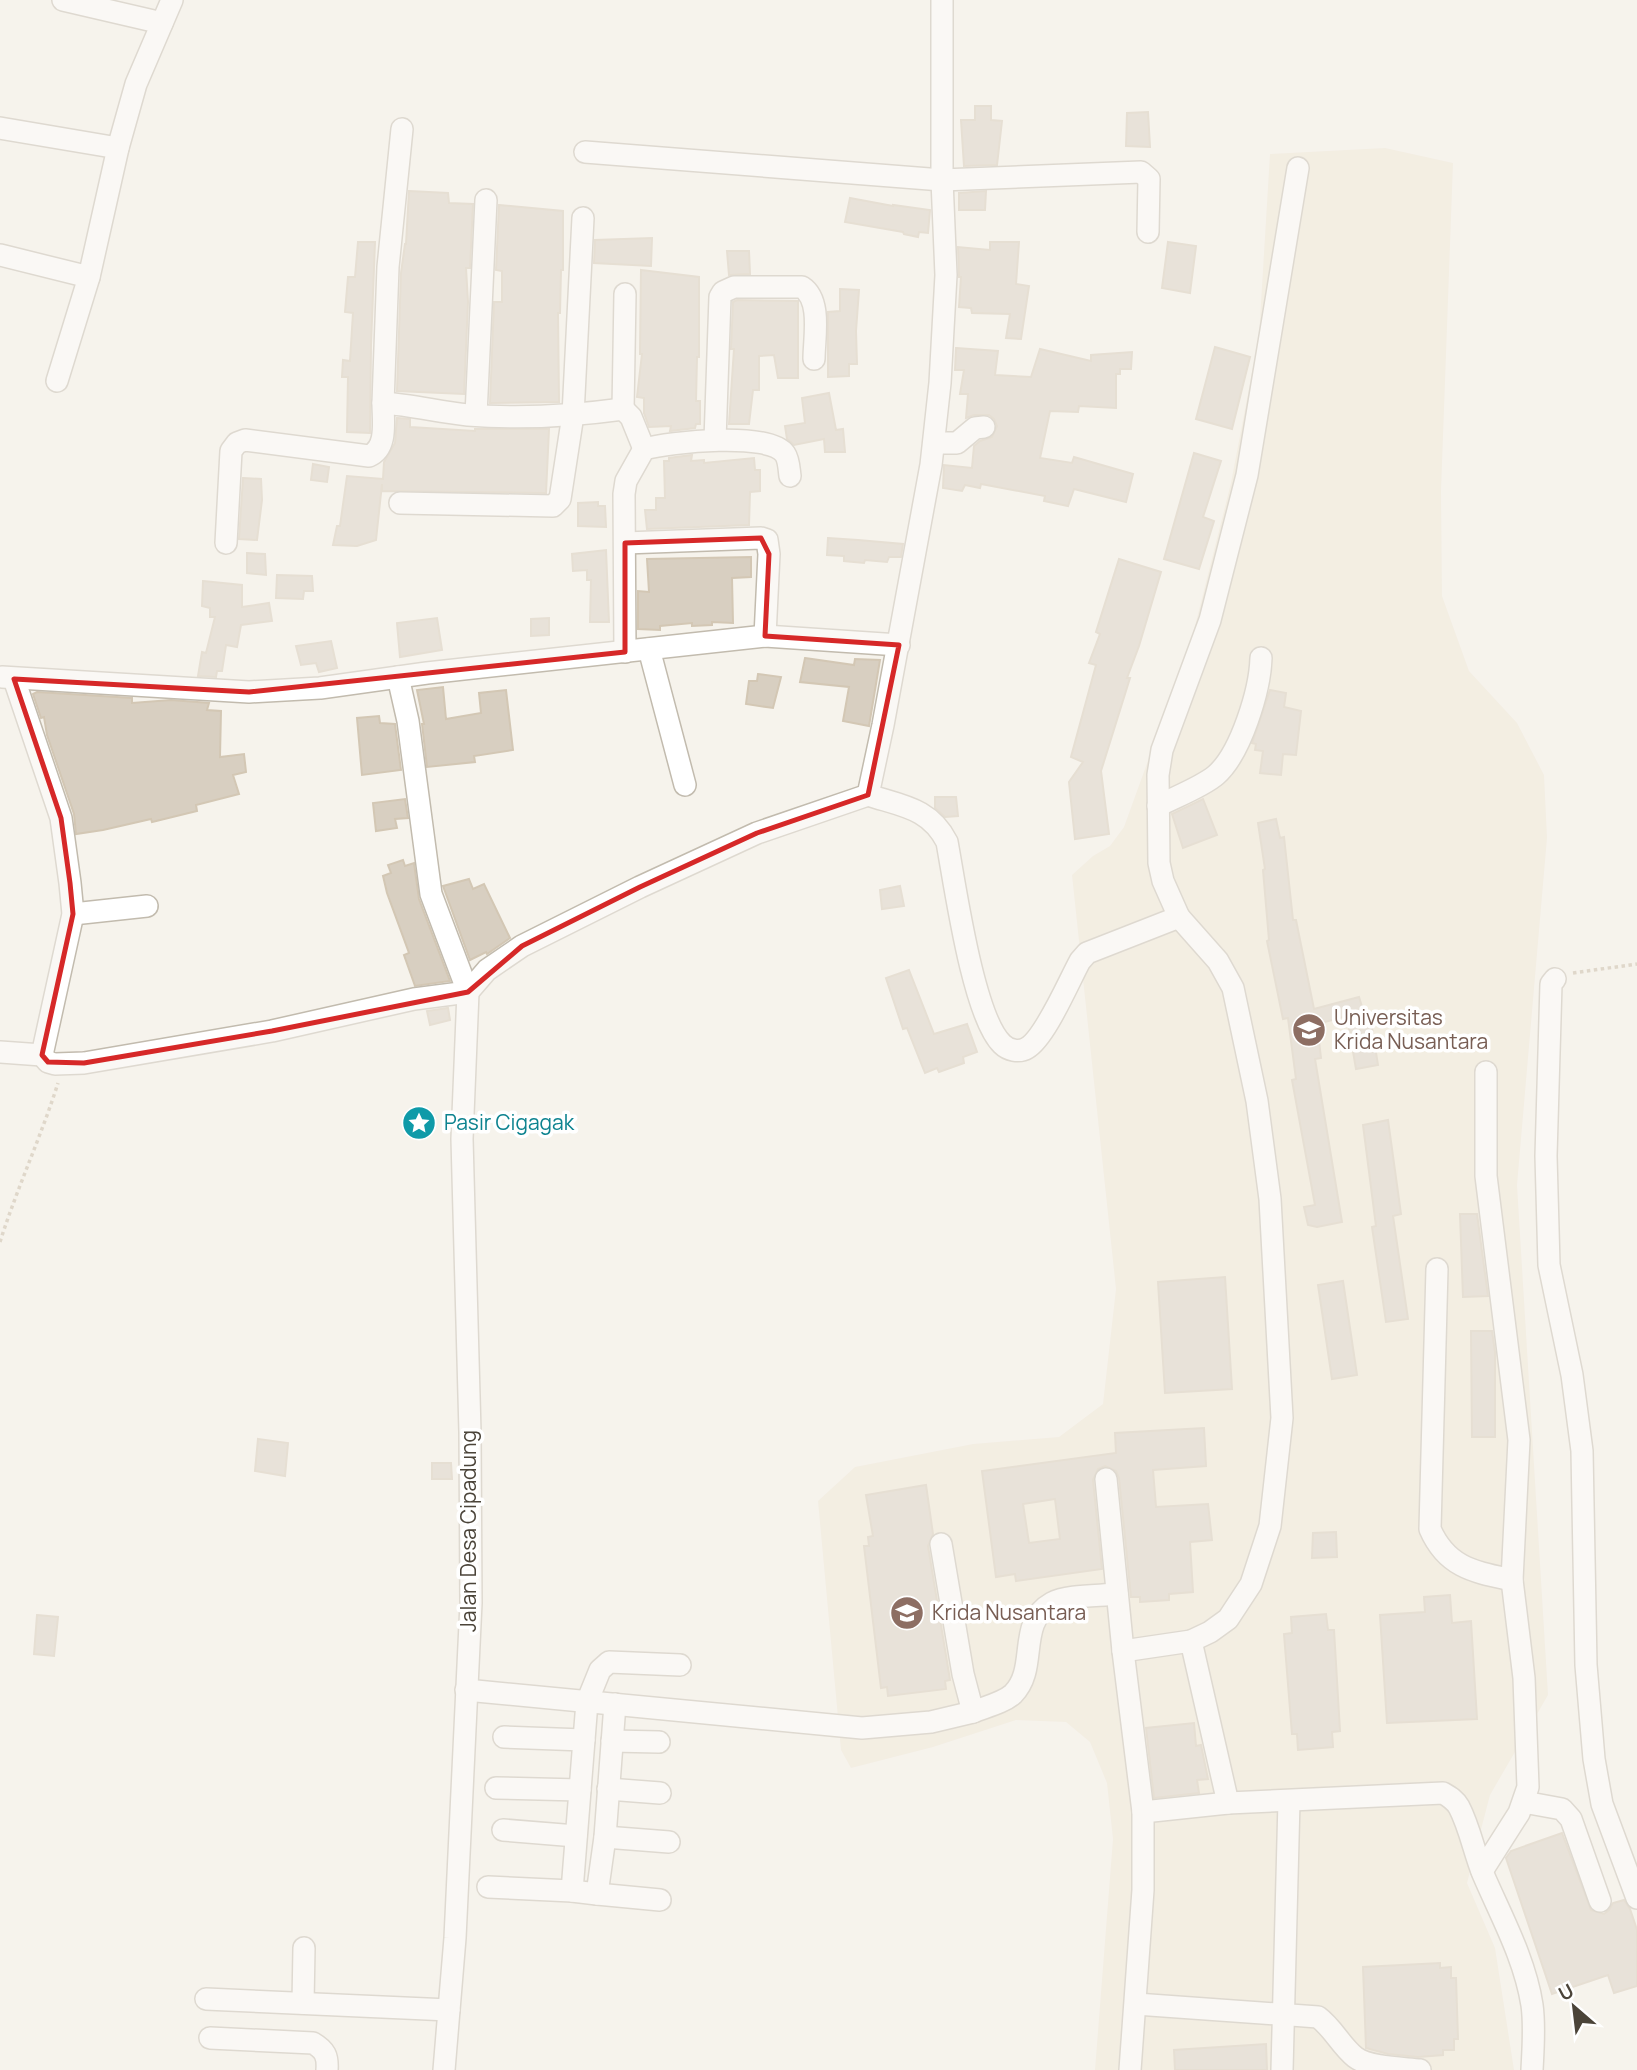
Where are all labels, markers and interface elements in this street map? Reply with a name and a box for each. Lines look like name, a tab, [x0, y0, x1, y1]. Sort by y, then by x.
place label: Universitas Krida Nusantara	[1334, 1003, 1488, 1055]
school or university icon: Universitas Krida Nusantara	[1290, 1011, 1328, 1049]
place icon: Pasir Cigagak	[400, 1104, 438, 1142]
place label: Pasir Cigagak	[444, 1108, 575, 1136]
street label: Jalan Desa Cipadung	[454, 1430, 482, 1632]
school or university icon: Krida Nusantara	[888, 1594, 926, 1632]
place label: Krida Nusantara	[932, 1598, 1086, 1626]
north arrow	[1539, 1972, 1609, 2042]
text: U	[1554, 1977, 1578, 2007]

